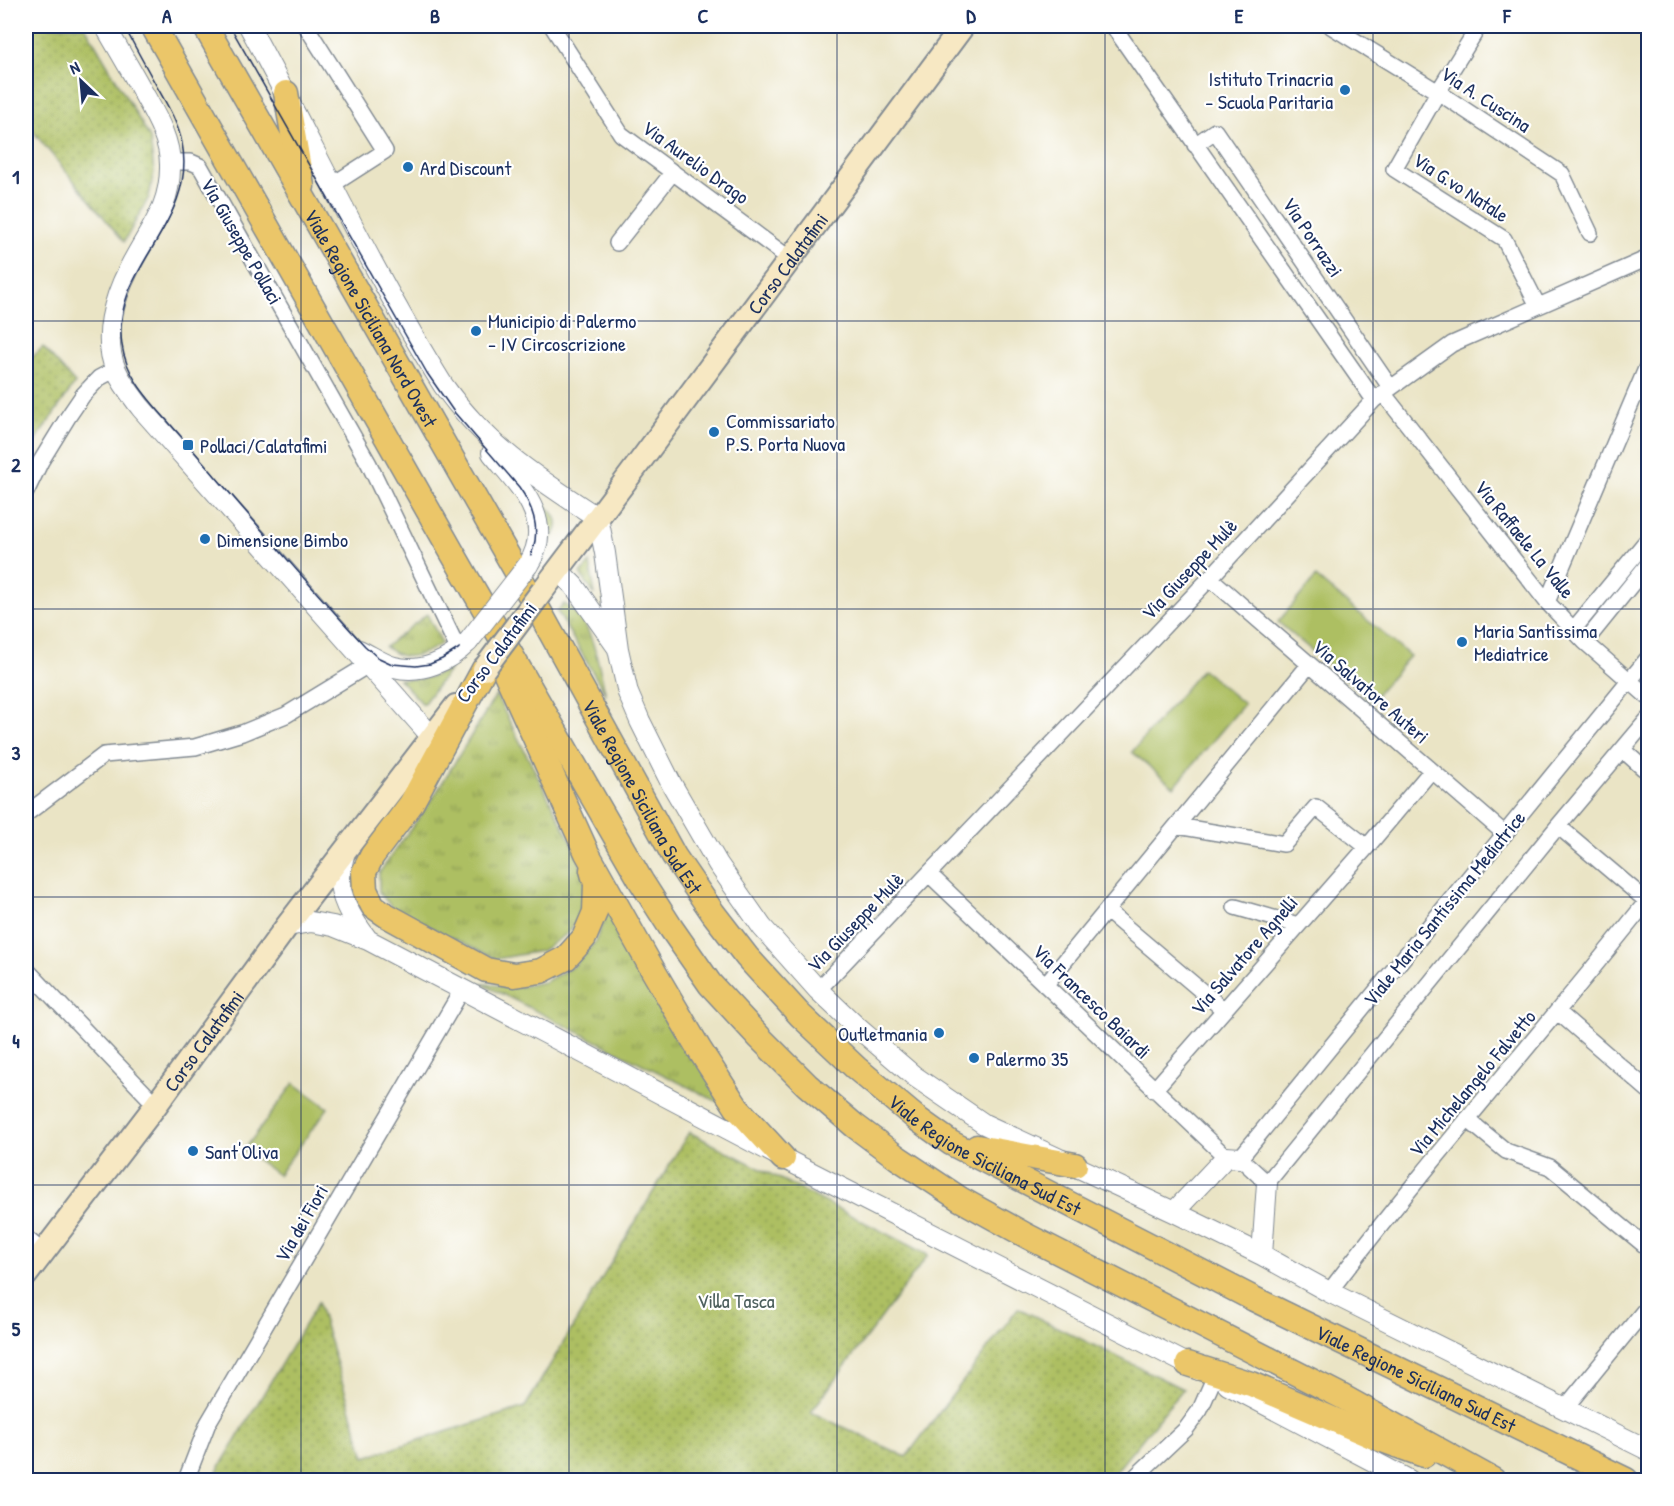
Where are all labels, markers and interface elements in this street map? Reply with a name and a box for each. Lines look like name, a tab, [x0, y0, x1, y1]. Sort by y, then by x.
text: A	[162, 2, 172, 29]
text: B	[430, 2, 440, 29]
text: C	[698, 2, 709, 29]
text: D	[966, 2, 976, 29]
text: E	[1235, 2, 1244, 29]
text: F	[1502, 2, 1512, 29]
north arrow	[51, 51, 111, 111]
text: N	[66, 56, 84, 79]
street label: Via A. Cuscina	[1436, 60, 1536, 138]
place label: Istituto Trinacria - Scuola Paritaria	[1205, 65, 1333, 115]
marker: Istituto Trinacria - Scuola Paritaria	[1338, 83, 1352, 97]
street label: Via Aurelio Drago	[637, 114, 755, 210]
street label: Via G.vo Natale	[1408, 146, 1514, 228]
place label: Ard Discount	[420, 154, 512, 181]
marker: Ard Discount	[401, 160, 415, 174]
text: 1	[12, 163, 20, 190]
street label: Via Giuseppe Pollaci	[195, 173, 289, 309]
street label: Via Porrazzi	[1276, 192, 1350, 282]
street label: Viale Regione Siciliana Nord Ovest	[299, 204, 445, 433]
street label: Corso Calatafimi	[741, 207, 834, 319]
place label: Municipio di Palermo - IV Circoscrizione	[488, 307, 636, 357]
marker: Municipio di Palermo - IV Circoscrizione	[469, 324, 483, 338]
place label: Commissariato P.S. Porta Nuova	[726, 407, 845, 457]
marker: Commissariato P.S. Porta Nuova	[707, 425, 721, 439]
place label: Pollaci/Calatafimi	[200, 432, 328, 459]
marker: Pollaci/Calatafimi	[181, 438, 195, 452]
text: 2	[11, 451, 21, 478]
street label: Via Raffaele La Valle	[1469, 474, 1581, 604]
street label: Via Giuseppe Mulè	[1135, 513, 1243, 625]
place label: Dimensione Bimbo	[217, 526, 348, 553]
marker: Dimensione Bimbo	[198, 532, 212, 546]
street label: Corso Calatafimi	[449, 596, 543, 708]
place label: Maria Santissima Mediatrice	[1474, 617, 1597, 667]
street label: Via Salvatore Auteri	[1307, 633, 1435, 749]
marker: Maria Santissima Mediatrice	[1455, 635, 1469, 649]
street label: Viale Regione Siciliana Sud Est	[577, 694, 710, 900]
text: 3	[12, 739, 21, 766]
street label: Viale Maria Santissima Mediatrice	[1357, 805, 1531, 1011]
street label: Via Giuseppe Mulè	[801, 866, 909, 978]
street label: Via Salvatore Agnelli	[1185, 889, 1303, 1021]
street label: Via Francesco Baiardi	[1027, 938, 1157, 1064]
street label: Corso Calatafimi	[157, 984, 250, 1097]
street label: Via Michelangelo Falvetto	[1402, 1004, 1542, 1162]
place label: Outletmania	[838, 1020, 927, 1047]
marker: Outletmania	[932, 1026, 946, 1040]
text: 4	[12, 1027, 20, 1054]
place label: Palermo 35	[986, 1045, 1069, 1072]
marker: Palermo 35	[967, 1051, 981, 1065]
street label: Viale Regione Siciliana Sud Est	[883, 1087, 1087, 1222]
place label: Sant'Oliva	[205, 1138, 278, 1165]
marker: Sant'Oliva	[186, 1144, 200, 1158]
street label: Via dei Fiori	[268, 1179, 334, 1267]
park label: Villa Tasca	[697, 1287, 775, 1314]
text: 5	[12, 1315, 21, 1342]
street label: Viale Regione Siciliana Sud Est	[1311, 1318, 1522, 1439]

